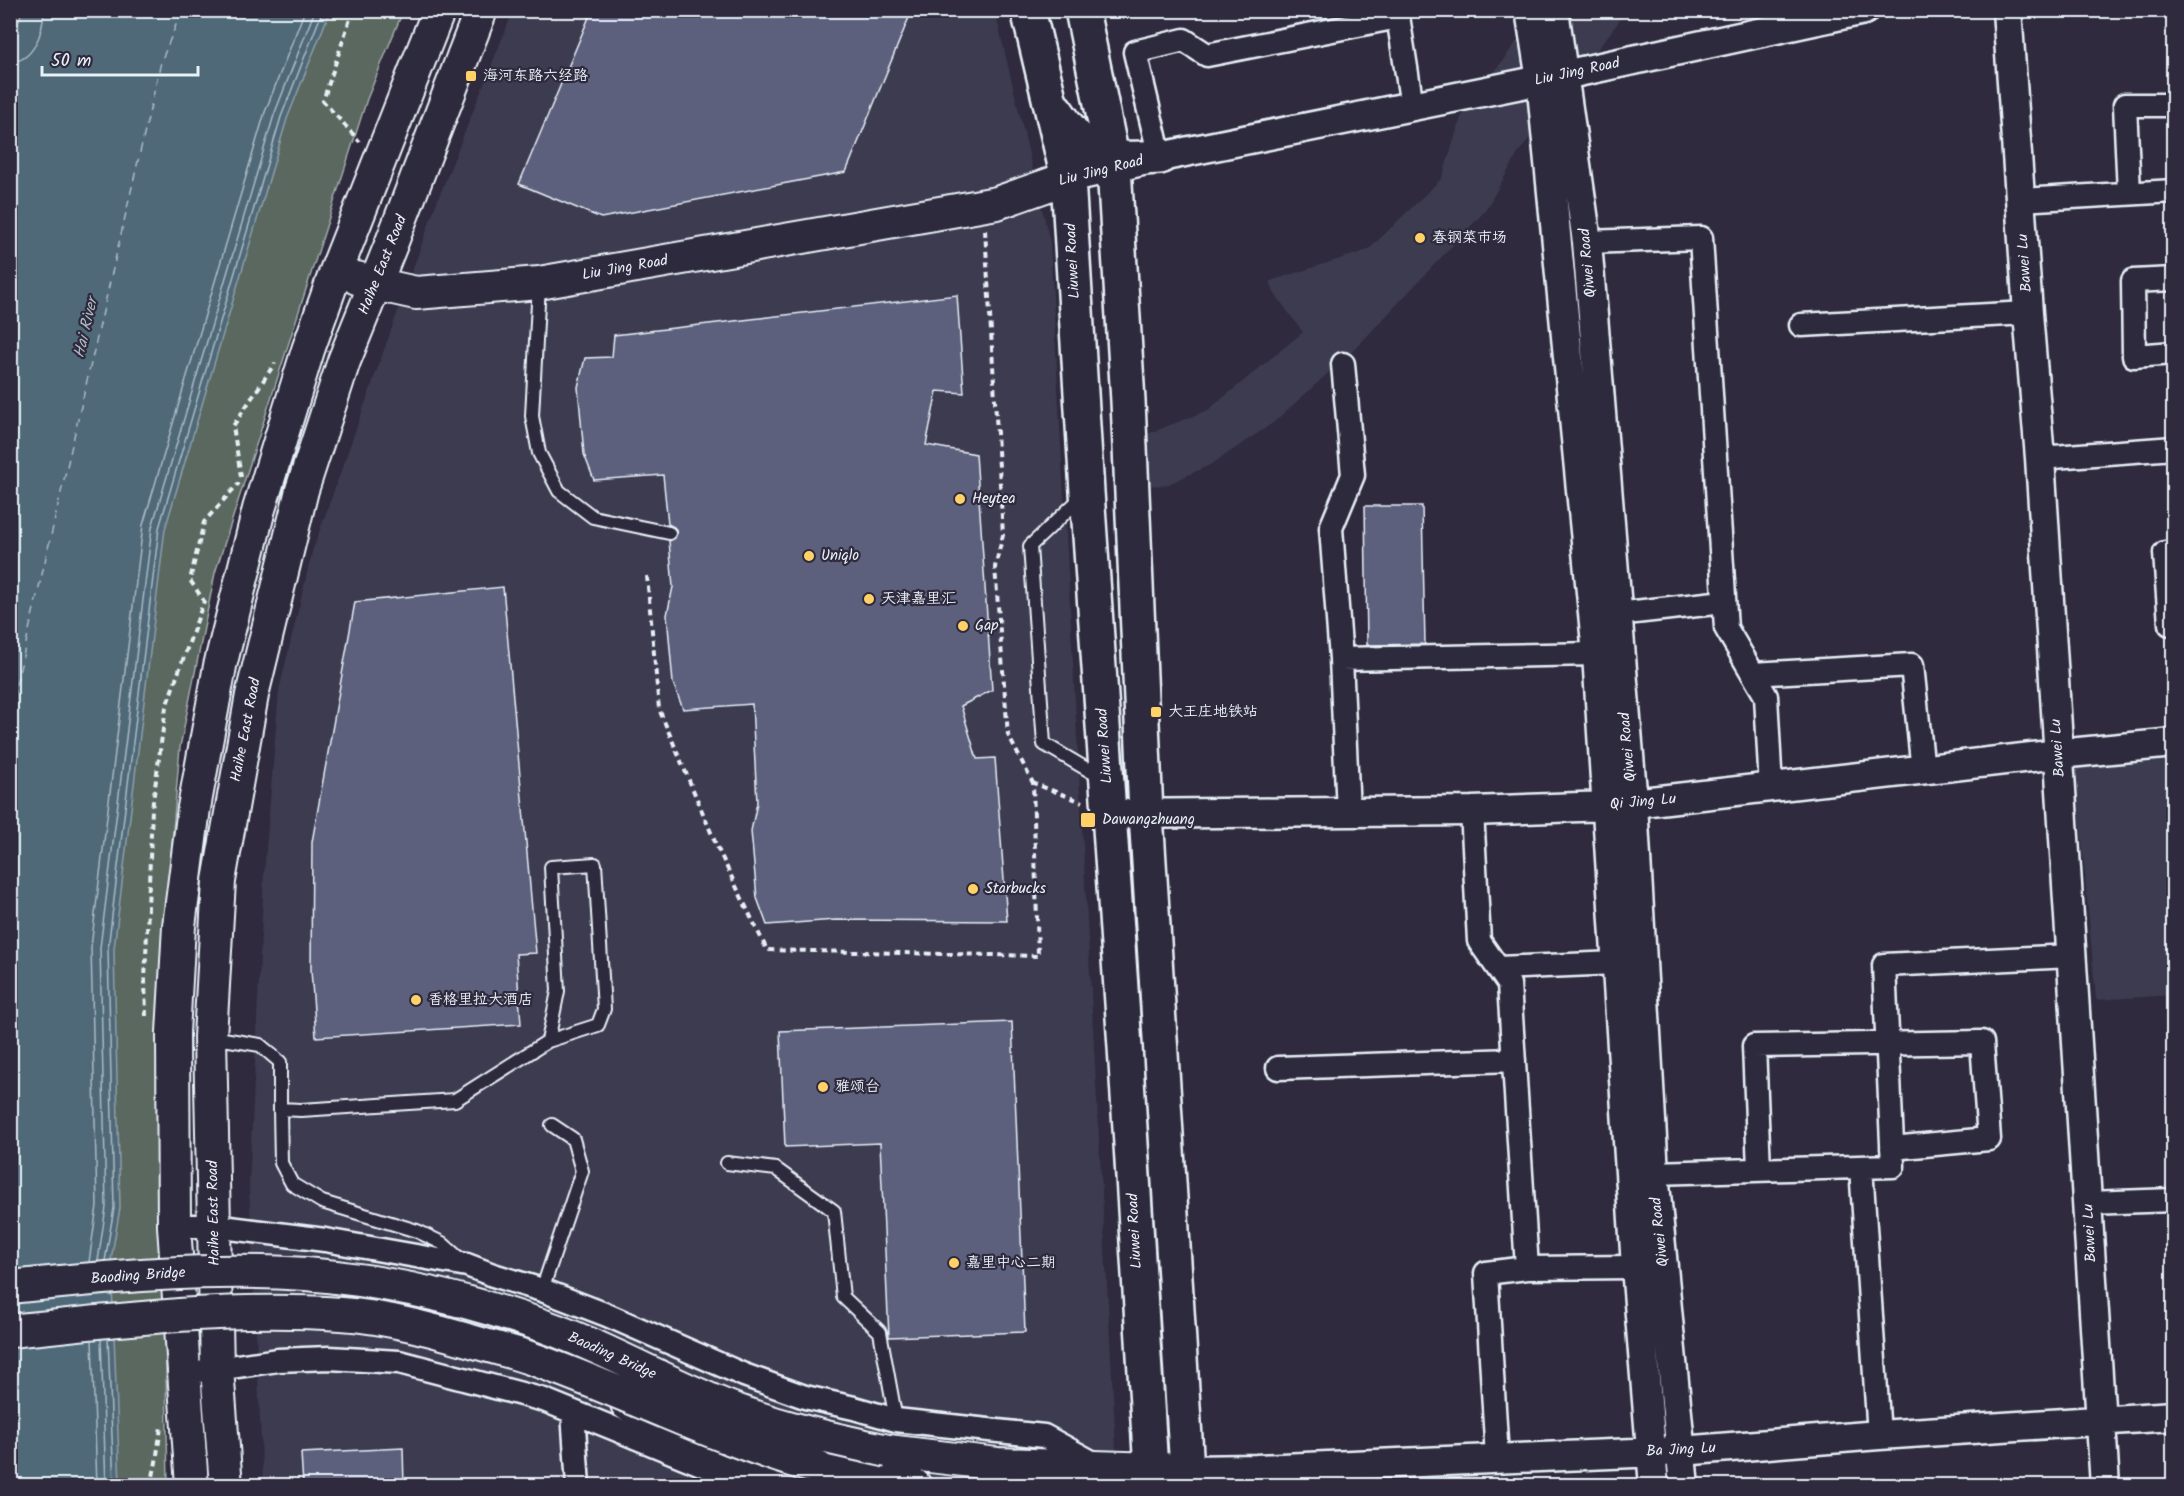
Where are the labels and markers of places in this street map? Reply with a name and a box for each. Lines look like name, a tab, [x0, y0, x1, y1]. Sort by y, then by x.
place label: 海河东路六经路	[483, 64, 588, 88]
marker: 海河东路六经路	[464, 69, 478, 83]
place label: 春钢菜市场	[1432, 226, 1507, 250]
marker: 春钢菜市场	[1413, 231, 1427, 245]
place label: Heytea	[972, 487, 1015, 511]
marker: Heytea	[953, 492, 967, 506]
place label: Uniqlo	[821, 544, 859, 568]
marker: Uniqlo	[802, 549, 816, 563]
place label: 天津嘉里汇	[881, 587, 956, 611]
marker: 天津嘉里汇	[862, 592, 876, 606]
place label: Gap	[975, 614, 998, 638]
marker: Gap	[956, 619, 970, 633]
place label: 大王庄地铁站	[1168, 700, 1258, 724]
marker: 大王庄地铁站	[1149, 705, 1163, 719]
place label: Dawangzhuang	[1102, 808, 1195, 832]
marker: Dawangzhuang	[1079, 811, 1097, 829]
place label: Starbucks	[985, 877, 1047, 901]
marker: Starbucks	[966, 882, 980, 896]
place label: 香格里拉大酒店	[428, 988, 533, 1012]
marker: 香格里拉大酒店	[409, 993, 423, 1007]
place label: 雅颂台	[835, 1075, 880, 1099]
marker: 雅颂台	[816, 1080, 830, 1094]
place label: 嘉里中心二期	[966, 1251, 1056, 1275]
marker: 嘉里中心二期	[947, 1256, 961, 1270]

